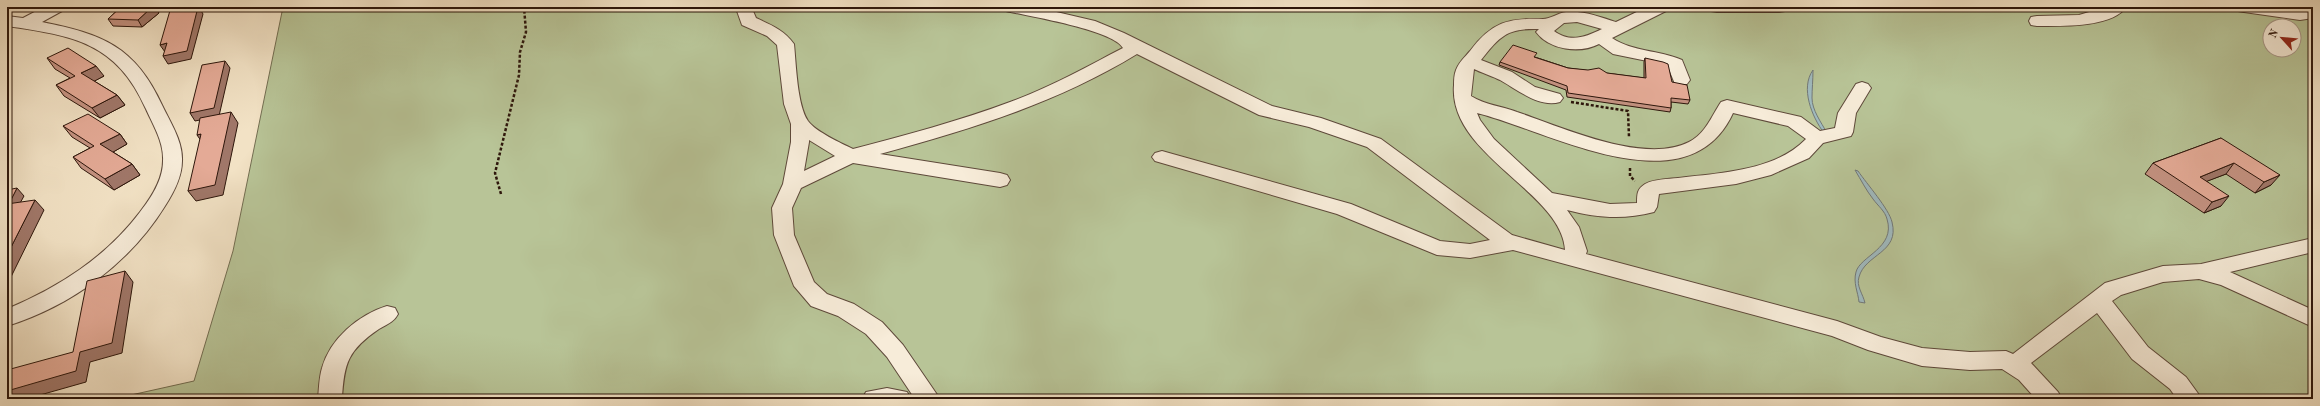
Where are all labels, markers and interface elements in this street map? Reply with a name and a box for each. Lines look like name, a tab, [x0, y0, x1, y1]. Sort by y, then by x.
north arrow	[2262, 18, 2302, 58]
text: N	[2268, 27, 2282, 40]

